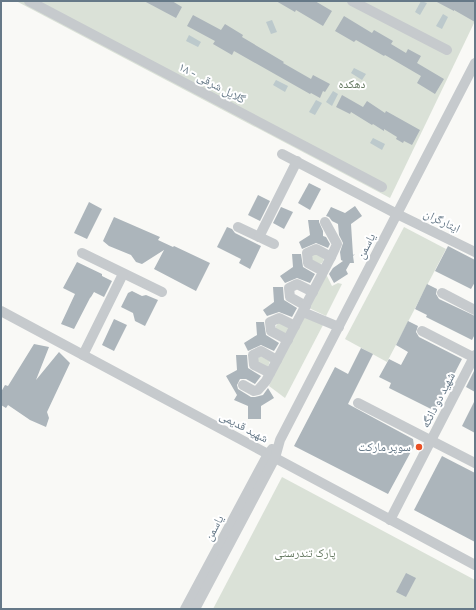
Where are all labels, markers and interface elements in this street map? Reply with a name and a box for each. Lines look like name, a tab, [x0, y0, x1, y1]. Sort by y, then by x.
street label: گلایل شرقی - ۱۸	[175, 57, 249, 108]
park label: دهکده	[338, 74, 366, 93]
street label: ایثارگران	[421, 204, 464, 238]
street label: یاسمن	[351, 229, 380, 262]
street label: شهید دو دانگه	[415, 368, 460, 431]
street label: شهید قدیمی	[216, 406, 272, 447]
place label: سوپر مارکت	[358, 437, 411, 456]
marker: سوپر مارکت	[414, 442, 424, 452]
street label: یاسمن	[199, 511, 228, 544]
park label: پارک تندرستی	[274, 543, 336, 562]

